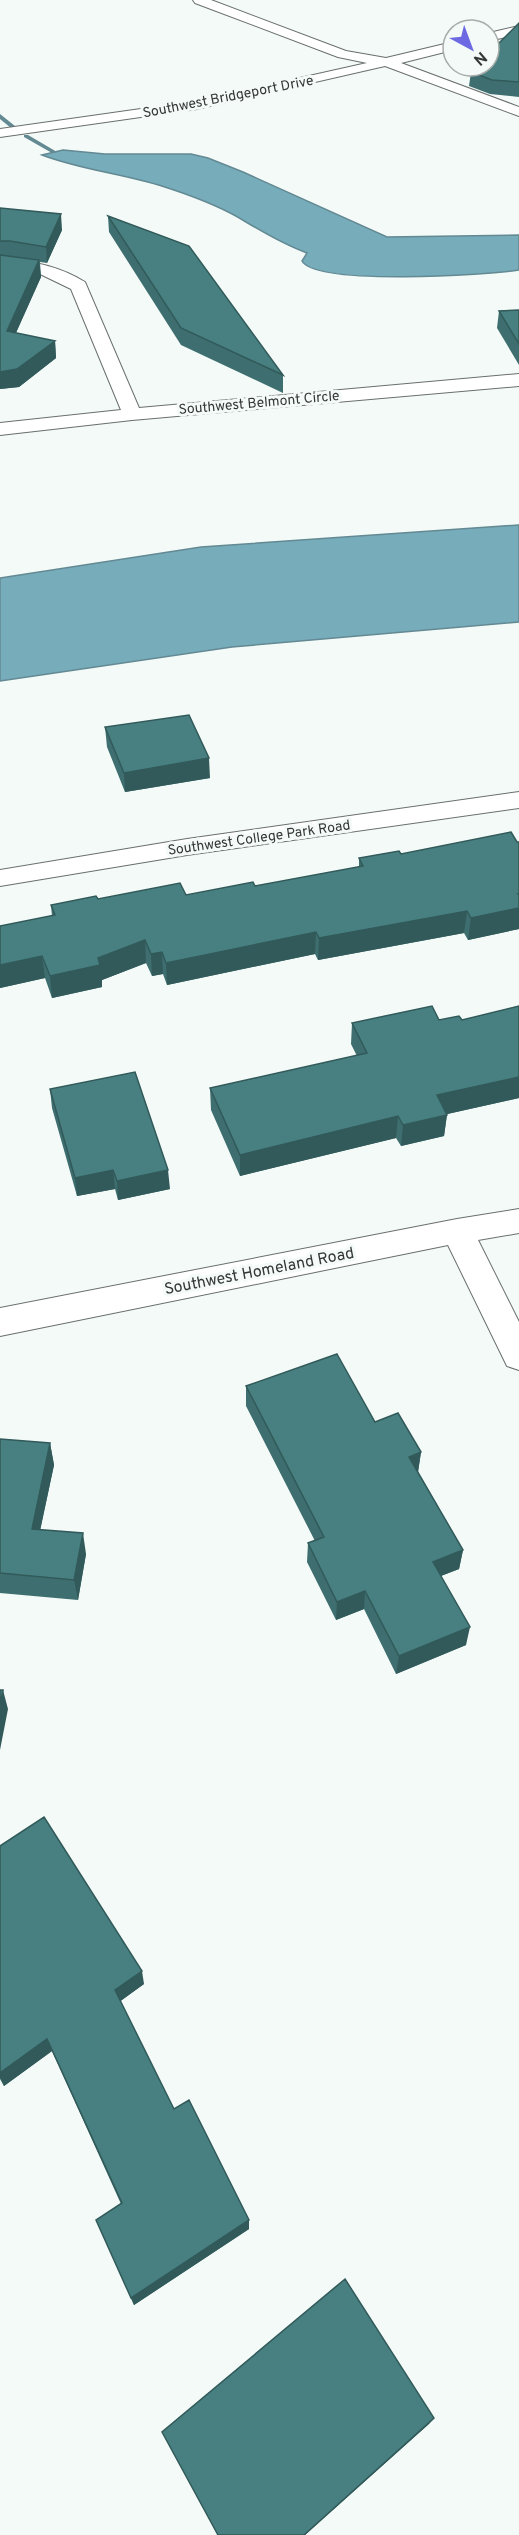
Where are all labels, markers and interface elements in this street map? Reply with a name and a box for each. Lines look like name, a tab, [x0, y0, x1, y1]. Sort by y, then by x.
north arrow	[441, 18, 501, 78]
text: N	[469, 46, 490, 69]
street label: Southwest Bridgeport Drive	[141, 73, 315, 122]
street label: Southwest Belmont Circle	[178, 388, 340, 419]
street label: Southwest College Park Road	[167, 817, 352, 860]
street label: Southwest Homeland Road	[163, 1244, 356, 1300]

